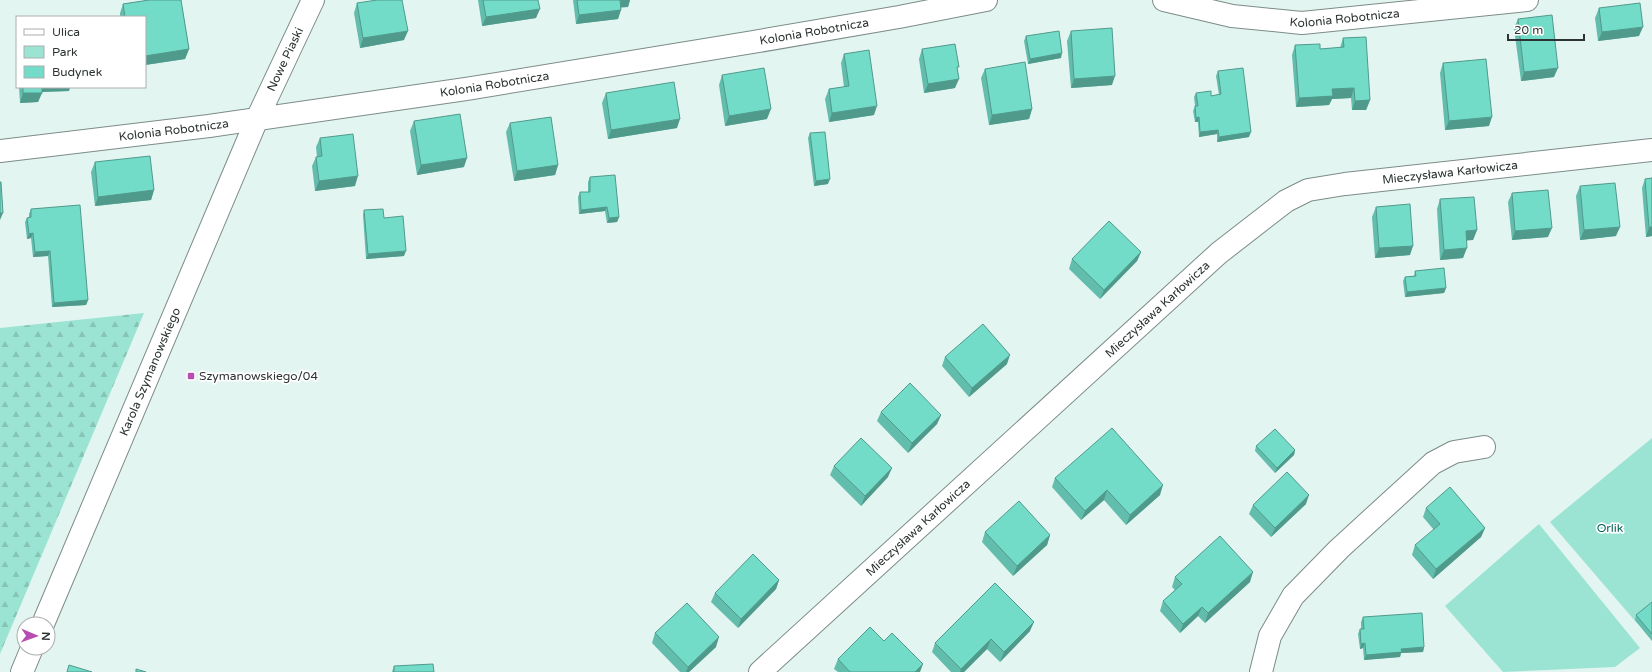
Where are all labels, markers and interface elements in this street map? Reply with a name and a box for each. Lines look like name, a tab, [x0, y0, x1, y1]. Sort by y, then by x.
street label: Kolonia Robotnicza	[1289, 6, 1400, 30]
street label: Kolonia Robotnicza	[758, 15, 870, 48]
legend	[16, 16, 146, 88]
scale bar	[1508, 16, 1584, 42]
text: 20 m	[1514, 23, 1543, 37]
text: Ulica	[52, 25, 80, 39]
street label: Nowe Piaski	[264, 25, 306, 94]
text: Park	[52, 45, 78, 59]
text: Budynek	[52, 65, 103, 79]
street label: Kolonia Robotnicza	[439, 68, 550, 100]
street label: Kolonia Robotnicza	[118, 116, 230, 144]
street label: Mieczysława Karłowicza	[1381, 158, 1519, 187]
street label: Mieczysława Karłowicza	[1102, 258, 1212, 360]
street label: Karola Szymanowskiego	[117, 305, 183, 438]
place label: Szymanowskiego/04	[199, 369, 318, 383]
marker: Szymanowskiego/04	[186, 371, 196, 381]
street label: Mieczysława Karłowicza	[863, 477, 973, 579]
park label: Orlik	[1597, 521, 1624, 535]
north arrow	[16, 616, 56, 656]
text: N	[39, 632, 52, 641]

